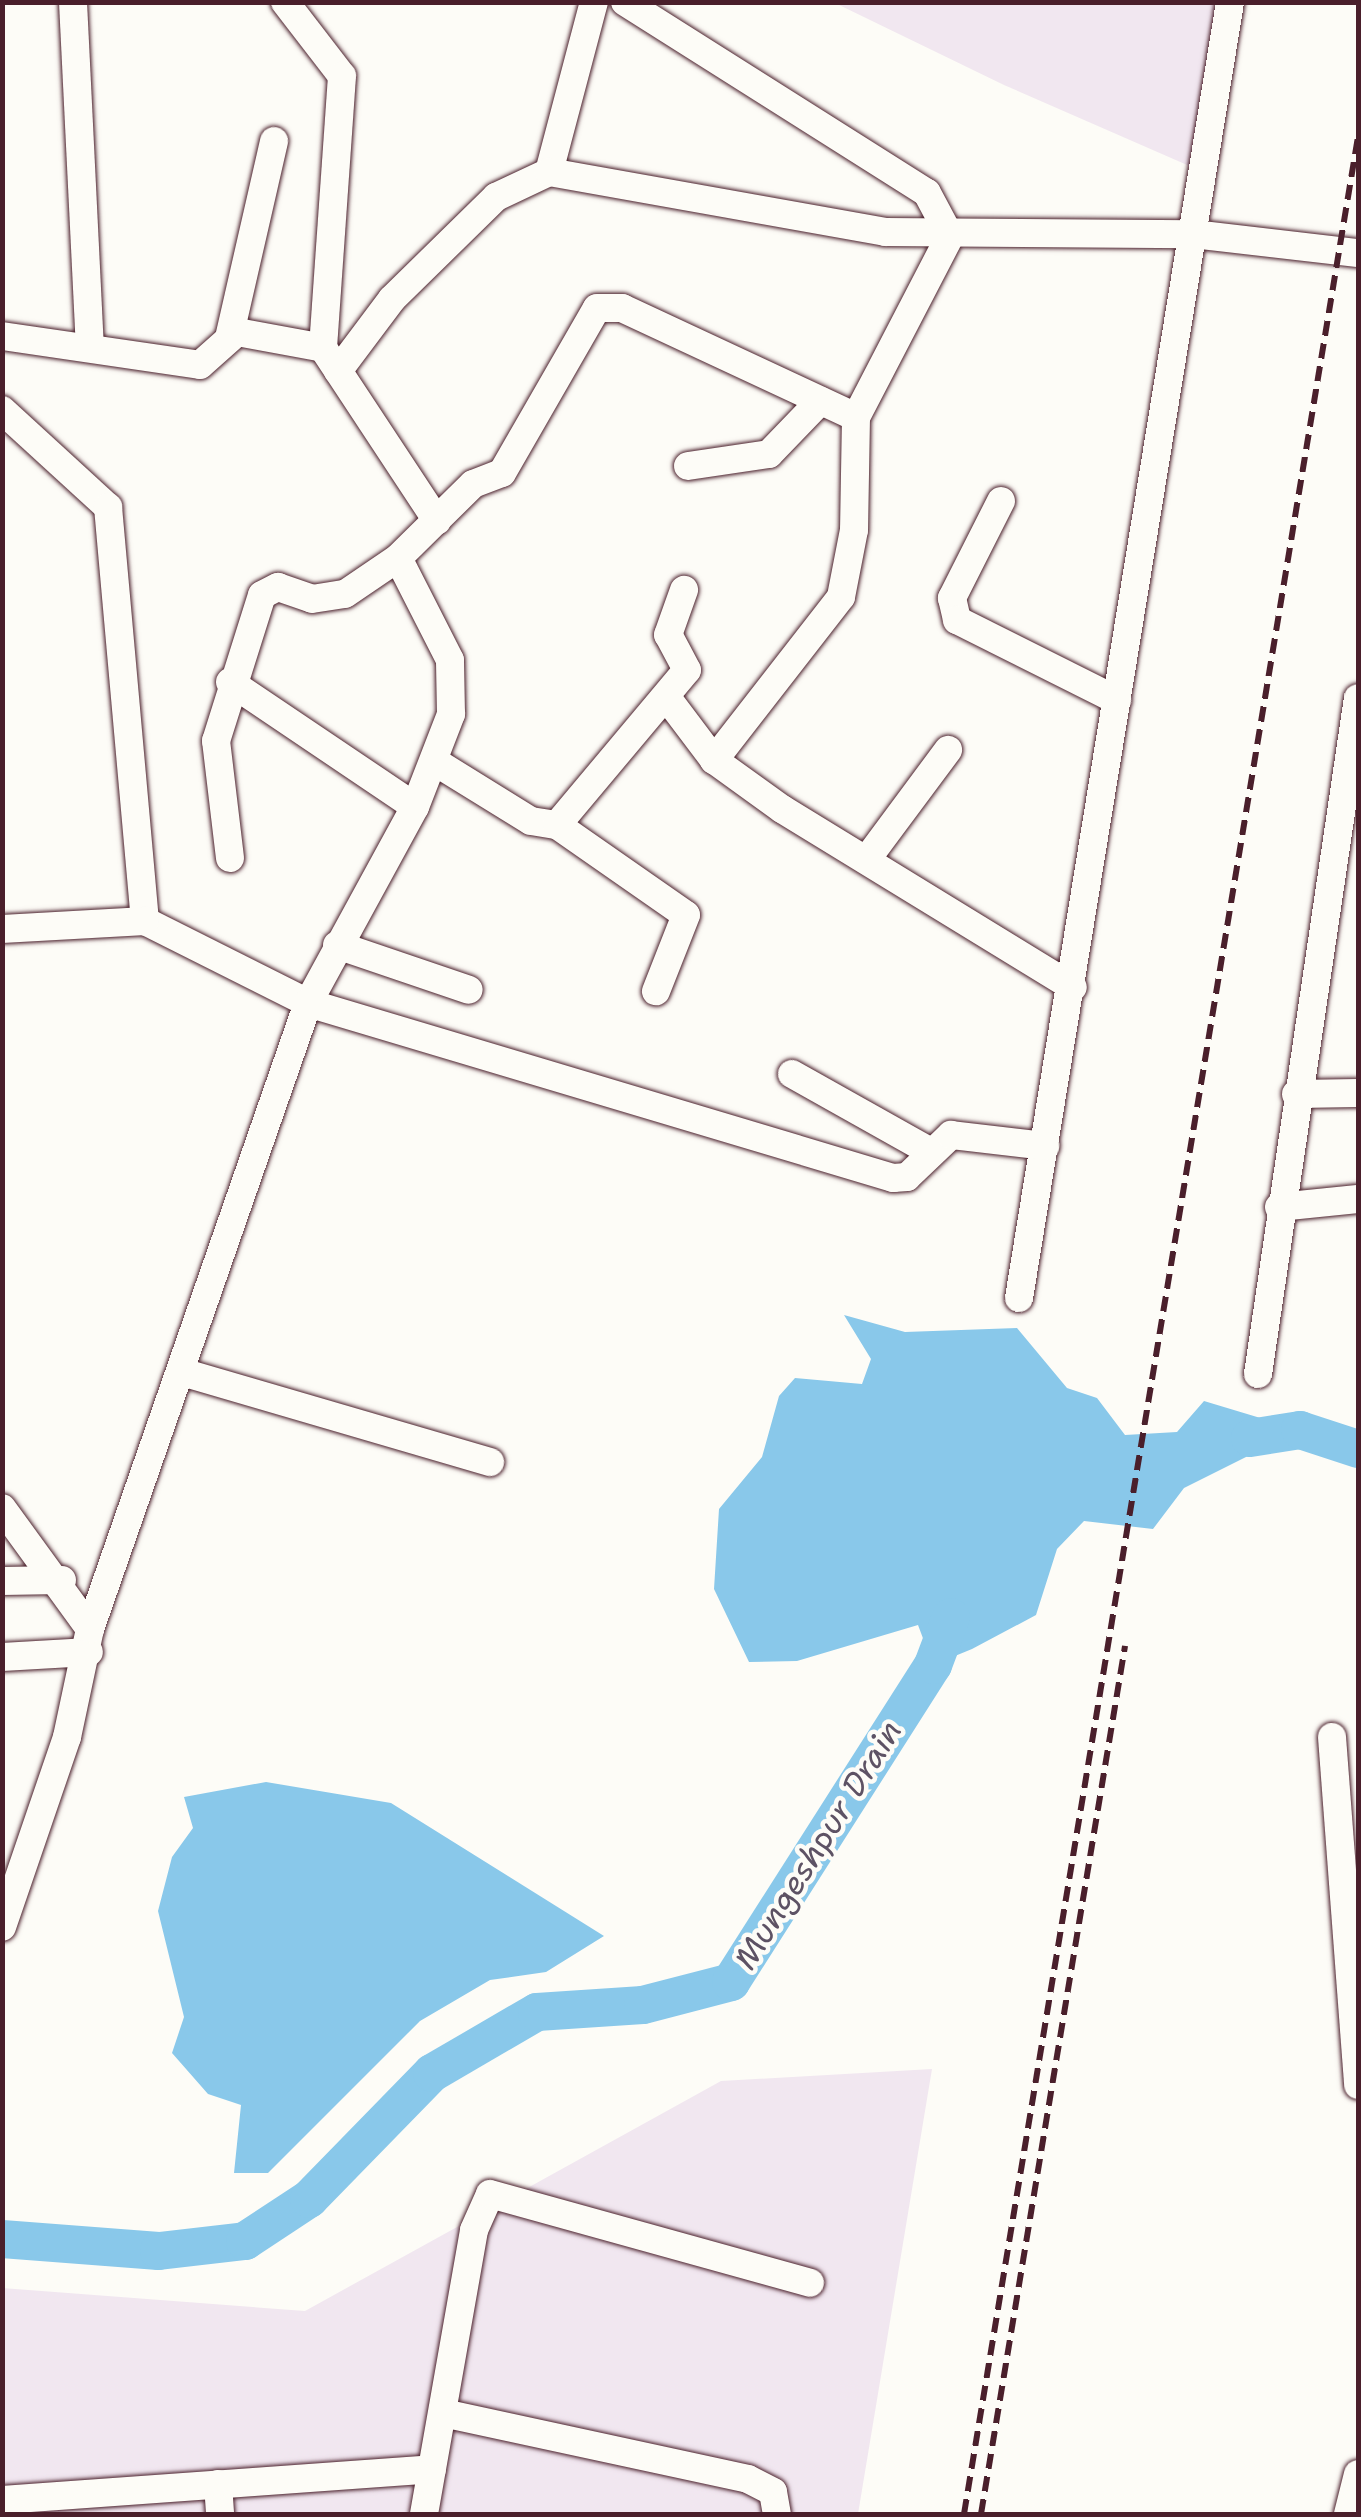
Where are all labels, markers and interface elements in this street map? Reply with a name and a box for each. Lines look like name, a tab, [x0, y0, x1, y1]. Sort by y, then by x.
water label: Mungeshpur Drain	[726, 1714, 910, 1976]

